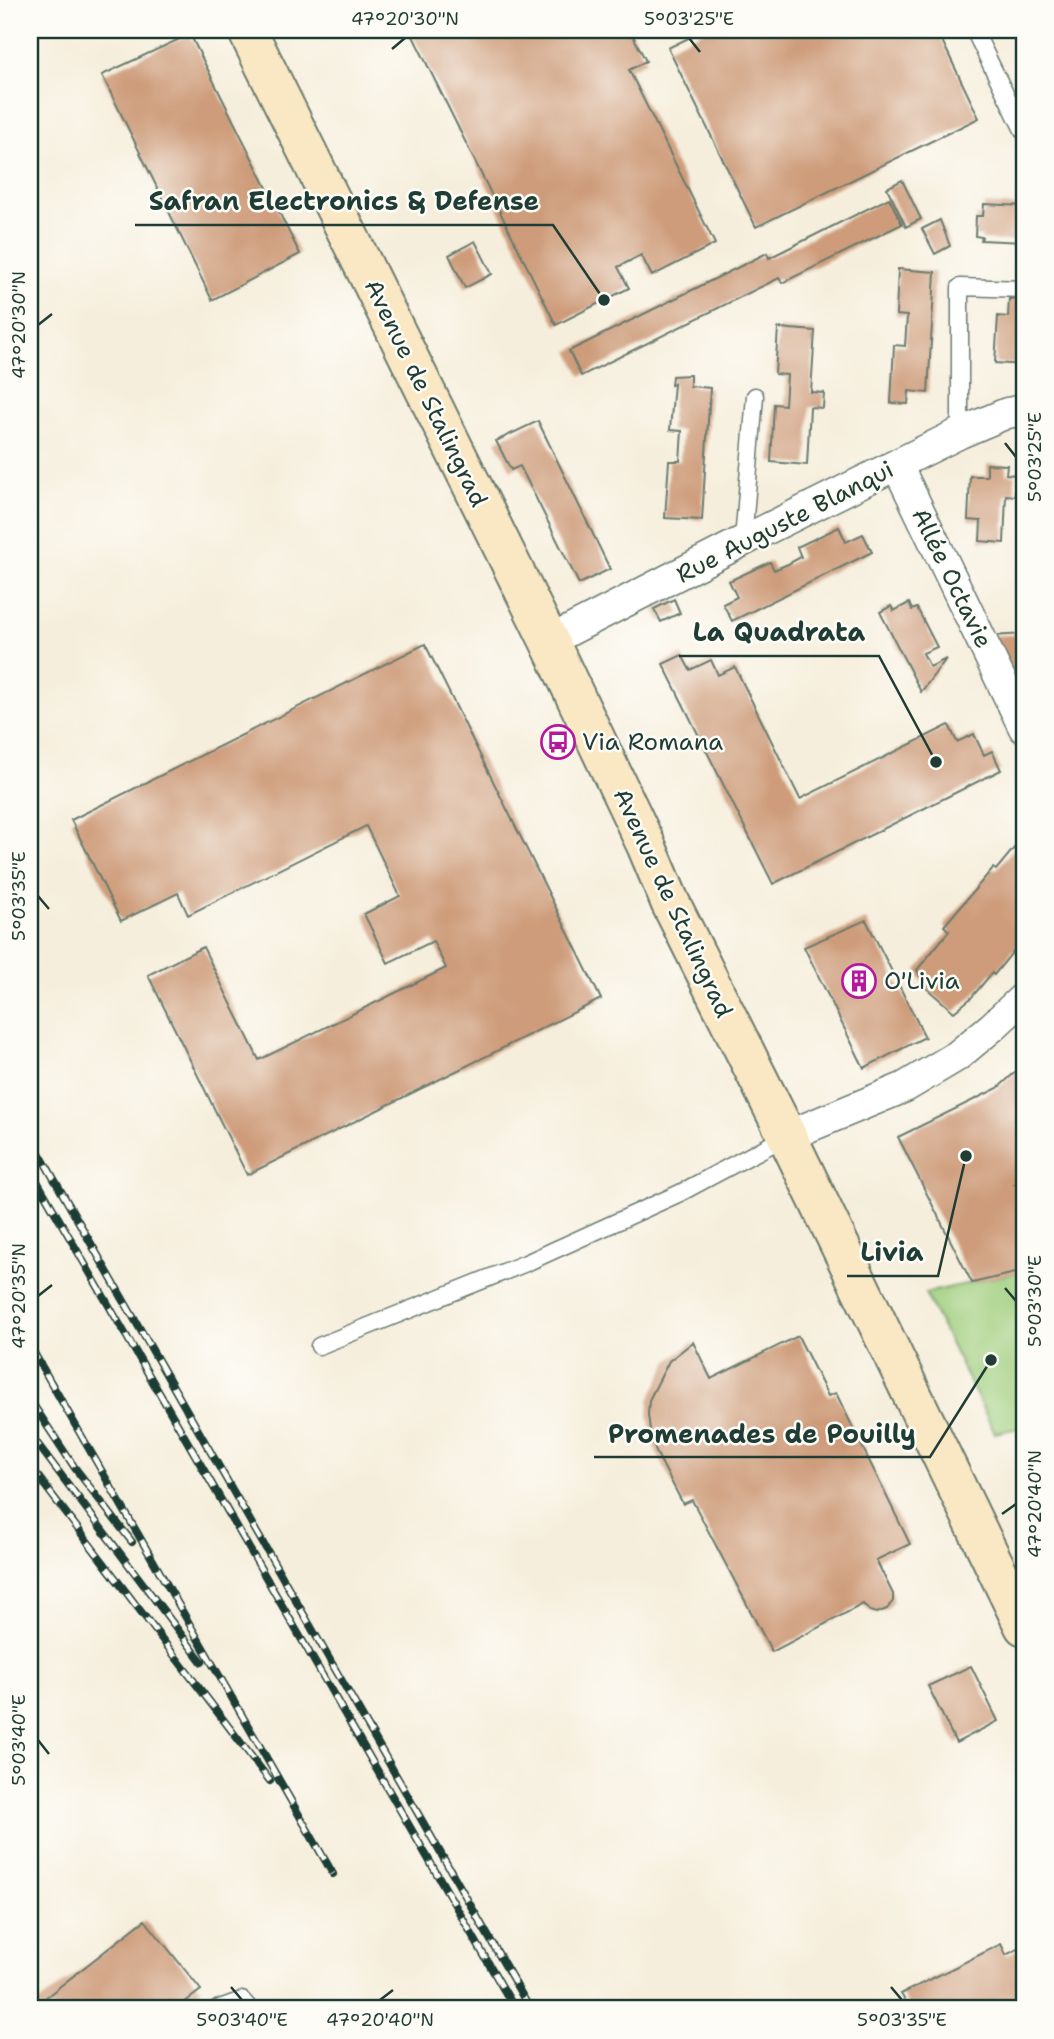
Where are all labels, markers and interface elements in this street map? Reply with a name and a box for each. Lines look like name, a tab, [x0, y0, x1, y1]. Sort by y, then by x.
text: 47°20'30"N	[351, 7, 459, 31]
text: 5°03'25"E	[644, 7, 734, 31]
callout: Safran Electronics & Defense	[135, 178, 553, 225]
text: Safran Electronics & Defense	[149, 183, 539, 218]
text: 47°20'30"N	[7, 271, 31, 379]
street label: Avenue de Stalingrad	[357, 274, 495, 512]
text: 5°03'25"E	[1023, 412, 1047, 502]
street label: Rue Auguste Blanqui	[671, 453, 899, 591]
street label: Allée Octavie	[904, 503, 1000, 653]
callout: La Quadrata	[679, 609, 879, 656]
text: La Quadrata	[693, 614, 865, 649]
bus stop icon: Via Romana	[539, 723, 577, 761]
place label: Via Romana	[582, 726, 723, 758]
street label: Avenue de Stalingrad	[606, 783, 740, 1023]
text: 5°03'35"E	[7, 851, 31, 941]
building icon: O'Livia	[840, 962, 878, 1000]
place label: O'Livia	[884, 965, 960, 997]
callout: Livia	[847, 1229, 938, 1276]
text: Livia	[861, 1234, 924, 1269]
text: 47°20'35"N	[7, 1243, 31, 1349]
text: 5°03'30"E	[1023, 1255, 1047, 1347]
callout: Promenades de Pouilly	[594, 1410, 930, 1457]
text: Promenades de Pouilly	[608, 1416, 916, 1451]
text: 47°20'40"N	[1023, 1450, 1047, 1558]
text: 5°03'40"E	[7, 1694, 31, 1786]
text: 5°03'40"E	[196, 2008, 288, 2032]
text: 47°20'40"N	[326, 2008, 434, 2032]
text: 5°03'35"E	[857, 2008, 947, 2032]

